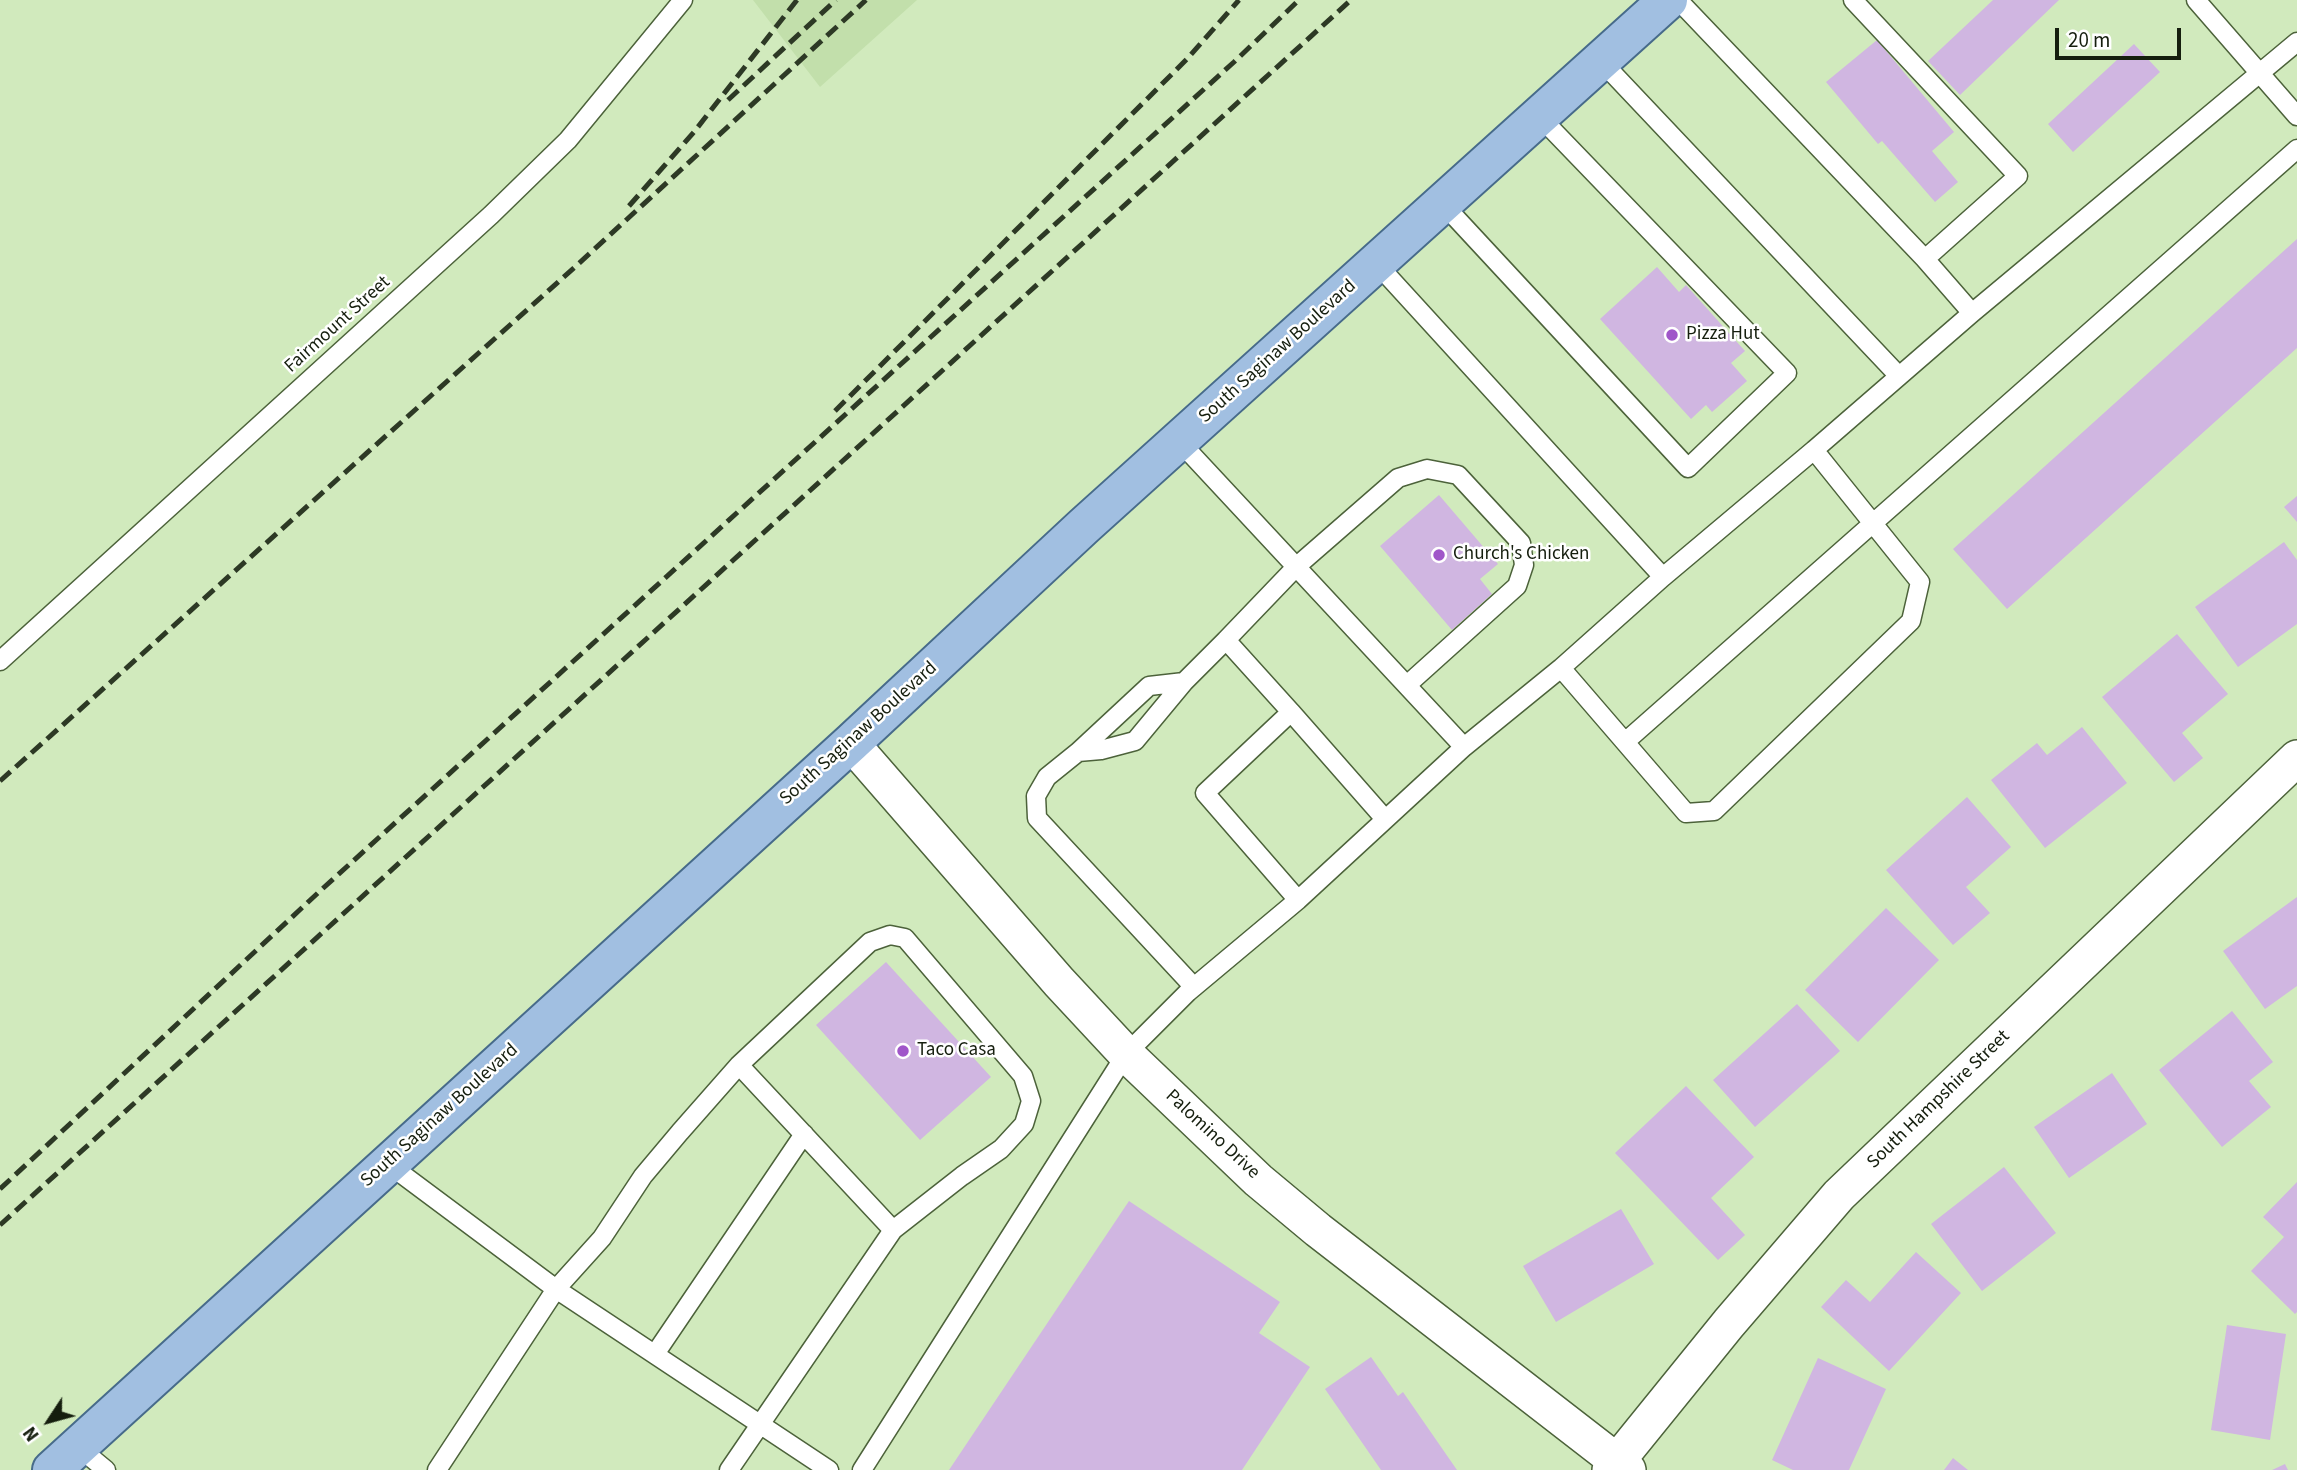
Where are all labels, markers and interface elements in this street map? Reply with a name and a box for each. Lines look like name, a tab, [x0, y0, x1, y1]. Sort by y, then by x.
scale bar	[2059, 14, 2185, 58]
text: 20 m	[2068, 25, 2110, 55]
street label: Fairmount Street	[281, 272, 395, 378]
street label: South Saginaw Boulevard	[1195, 275, 1361, 429]
place label: Pizza Hut	[1686, 324, 1760, 346]
marker: Pizza Hut	[1664, 327, 1680, 343]
place label: Church's Chicken	[1453, 544, 1589, 566]
marker: Church's Chicken	[1431, 547, 1447, 563]
street label: South Saginaw Boulevard	[776, 657, 942, 811]
street label: South Hampshire Street	[1863, 1026, 2015, 1174]
street label: South Saginaw Boulevard	[357, 1039, 523, 1193]
place label: Taco Casa	[917, 1040, 996, 1062]
marker: Taco Casa	[895, 1043, 911, 1059]
street label: Palomino Drive	[1160, 1085, 1264, 1185]
north arrow	[14, 1386, 84, 1456]
text: N	[17, 1421, 46, 1447]

